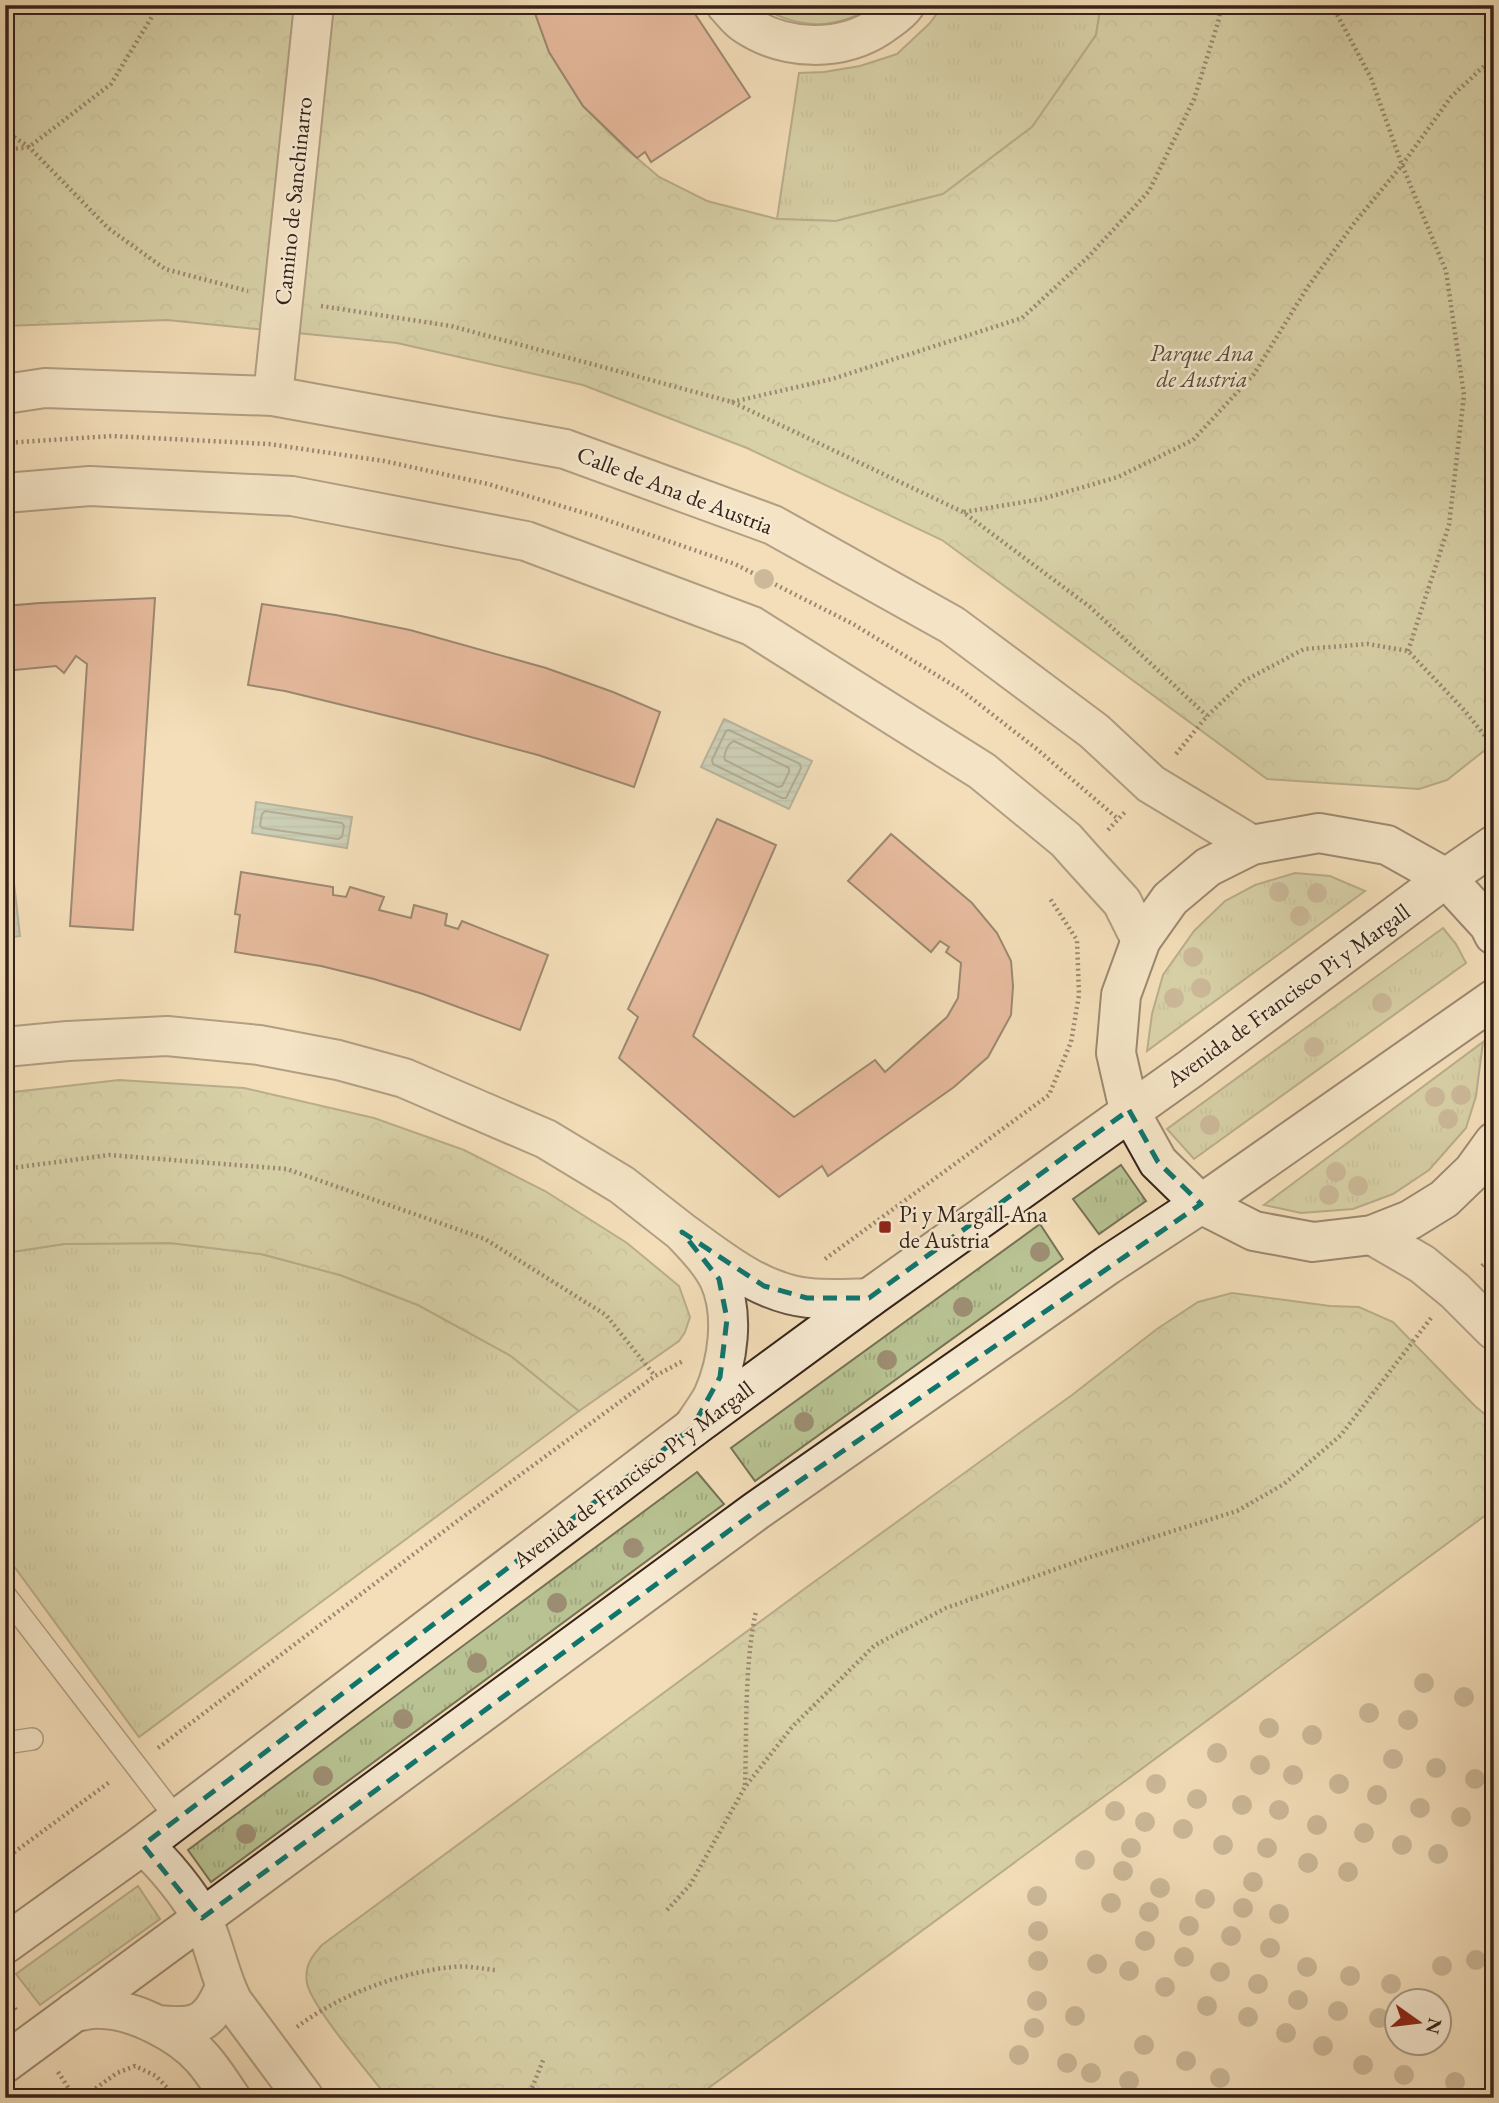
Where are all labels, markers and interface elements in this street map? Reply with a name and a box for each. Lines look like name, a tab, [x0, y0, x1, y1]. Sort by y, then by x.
street label: Camino de Sanchinarro	[267, 95, 319, 307]
park label: Parque Ana de Austria	[1150, 338, 1254, 394]
street label: Calle de Ana de Austria	[573, 439, 778, 541]
street label: Avenida de Francisco Pi y Margall	[1159, 896, 1416, 1094]
place label: Pi y Margall-Ana de Austria	[899, 1199, 1048, 1255]
marker: Pi y Margall-Ana de Austria	[877, 1219, 893, 1235]
street label: Avenida de Francisco Pi y Margall	[506, 1373, 760, 1575]
north arrow	[1384, 1988, 1454, 2058]
text: N	[1420, 2016, 1448, 2037]

